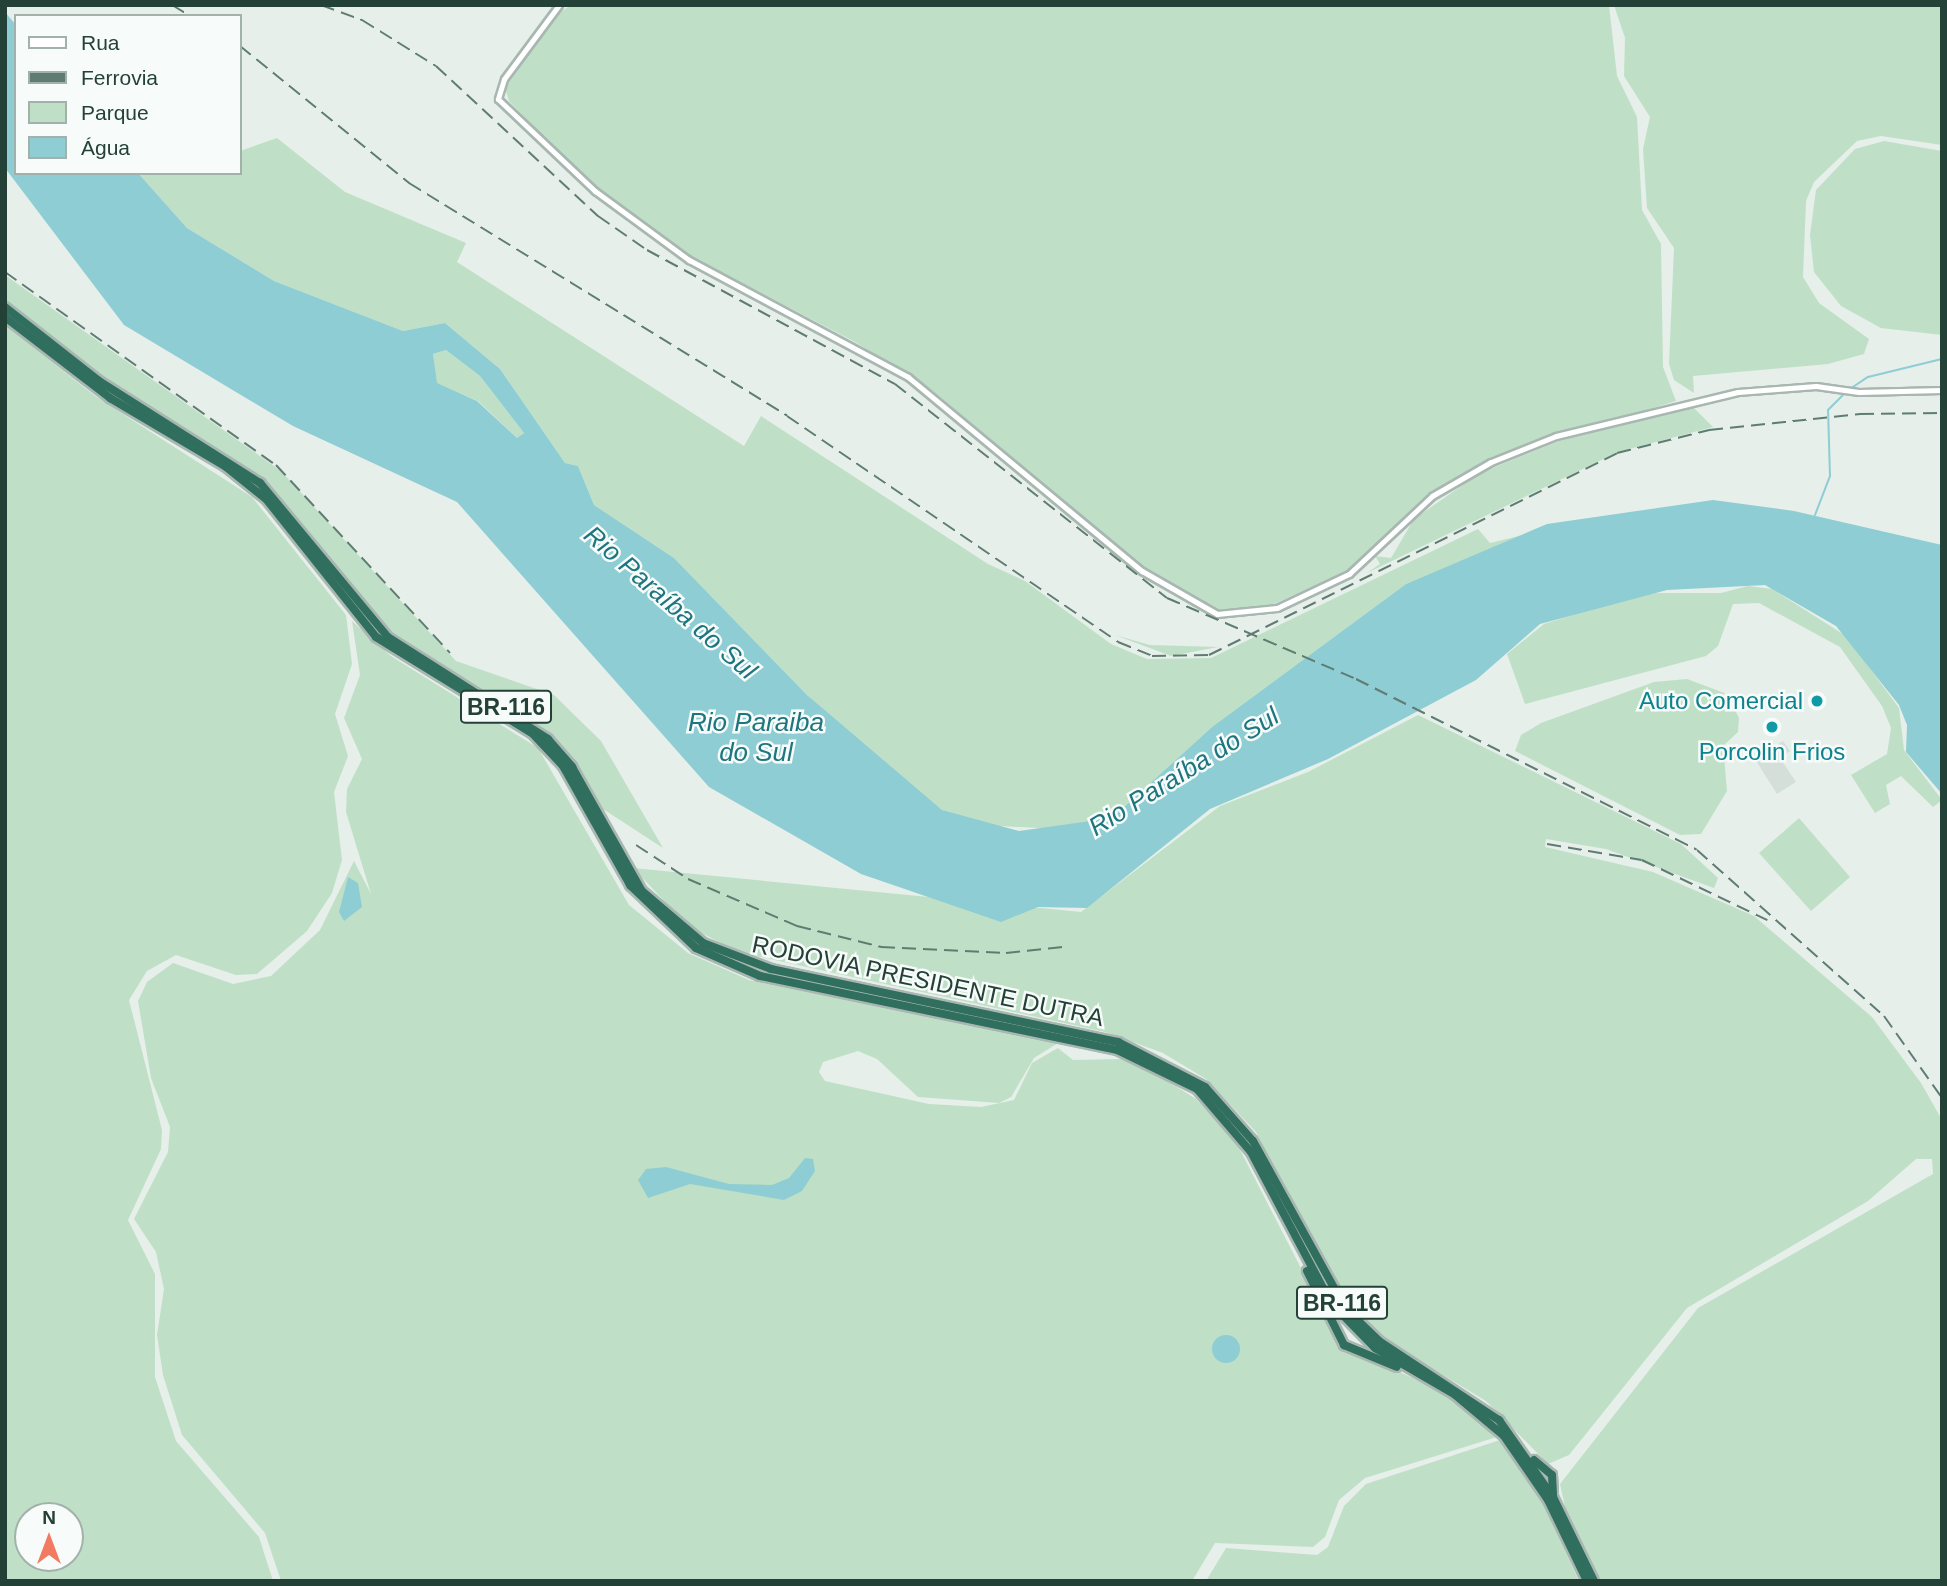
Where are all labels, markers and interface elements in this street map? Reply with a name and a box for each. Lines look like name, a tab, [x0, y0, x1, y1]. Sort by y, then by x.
legend	[14, 14, 242, 175]
text: Rua	[81, 31, 120, 54]
text: Ferrovia	[81, 66, 158, 89]
text: Parque	[81, 101, 149, 124]
text: Água	[81, 136, 130, 159]
water label: Rio Paraíba do Sul	[577, 520, 763, 686]
place label: Auto Comercial	[1639, 687, 1803, 715]
road number: BR-116	[459, 688, 553, 726]
marker: Auto Comercial	[1809, 693, 1825, 709]
water label: Rio Paraíba do Sul	[1083, 701, 1285, 843]
water label: Rio Paraiba do Sul	[688, 707, 824, 768]
marker: Porcolin Frios	[1764, 719, 1780, 735]
place label: Porcolin Frios	[1699, 738, 1845, 766]
street label: RODOVIA PRESIDENTE DUTRA	[749, 929, 1107, 1033]
road number: BR-116	[1295, 1284, 1389, 1322]
north arrow	[14, 1502, 84, 1572]
text: N	[42, 1507, 56, 1528]

